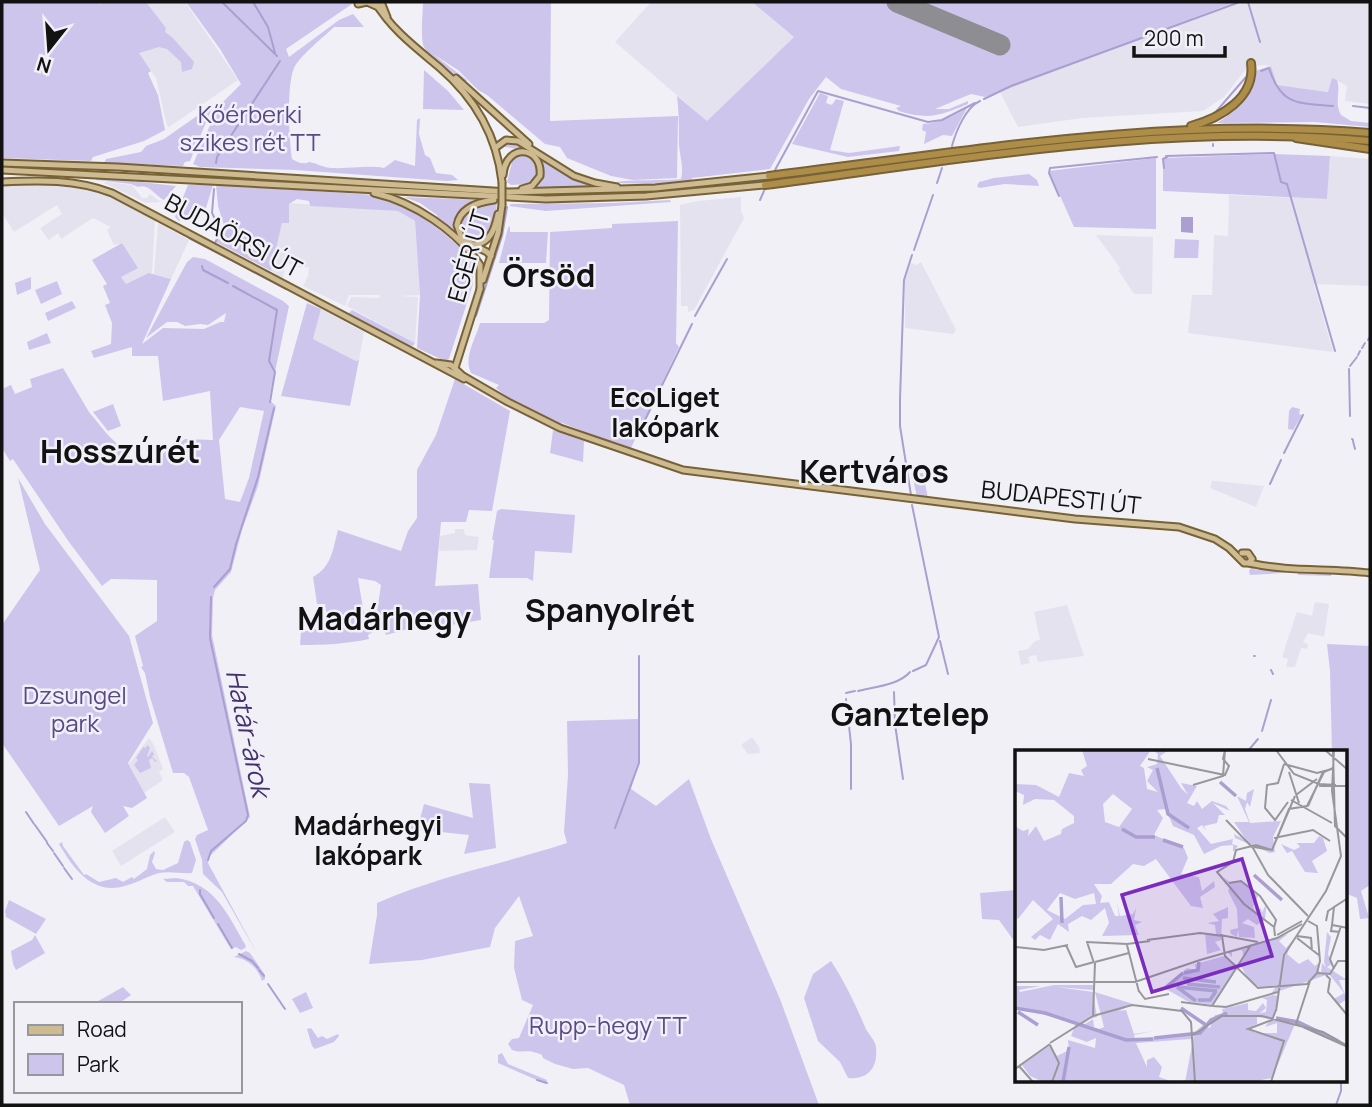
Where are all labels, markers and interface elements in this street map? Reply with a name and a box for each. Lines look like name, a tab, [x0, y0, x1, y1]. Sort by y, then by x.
north arrow	[14, 14, 84, 84]
scale bar	[1134, 14, 1225, 58]
text: 200 m	[1144, 24, 1204, 52]
text: N	[34, 51, 54, 80]
park label: Kőérberki szikes rét TT	[179, 97, 321, 158]
street label: BUDAÖRSI ÚT	[159, 185, 309, 285]
street label: EGÉR ÚT	[439, 205, 497, 306]
district label: Örsöd	[503, 253, 595, 297]
district label: EcoLiget lakópark	[610, 379, 720, 445]
district label: Hosszúrét	[40, 429, 200, 473]
district label: Kertváros	[799, 449, 949, 493]
street label: BUDAPESTI ÚT	[980, 472, 1143, 521]
district label: Spanyolrét	[525, 588, 695, 632]
district label: Madárhegy	[297, 596, 471, 640]
water label: Határ-árok	[218, 666, 281, 804]
park label: Dzsungel park	[23, 678, 127, 739]
district label: Ganztelep	[831, 692, 989, 736]
inset map	[1015, 750, 1348, 1082]
district label: Madárhegyi lakópark	[294, 807, 442, 873]
legend	[14, 1002, 242, 1093]
park label: Rupp-hegy TT	[529, 1008, 688, 1041]
text: Road	[77, 1015, 127, 1043]
text: Park	[77, 1050, 119, 1078]

